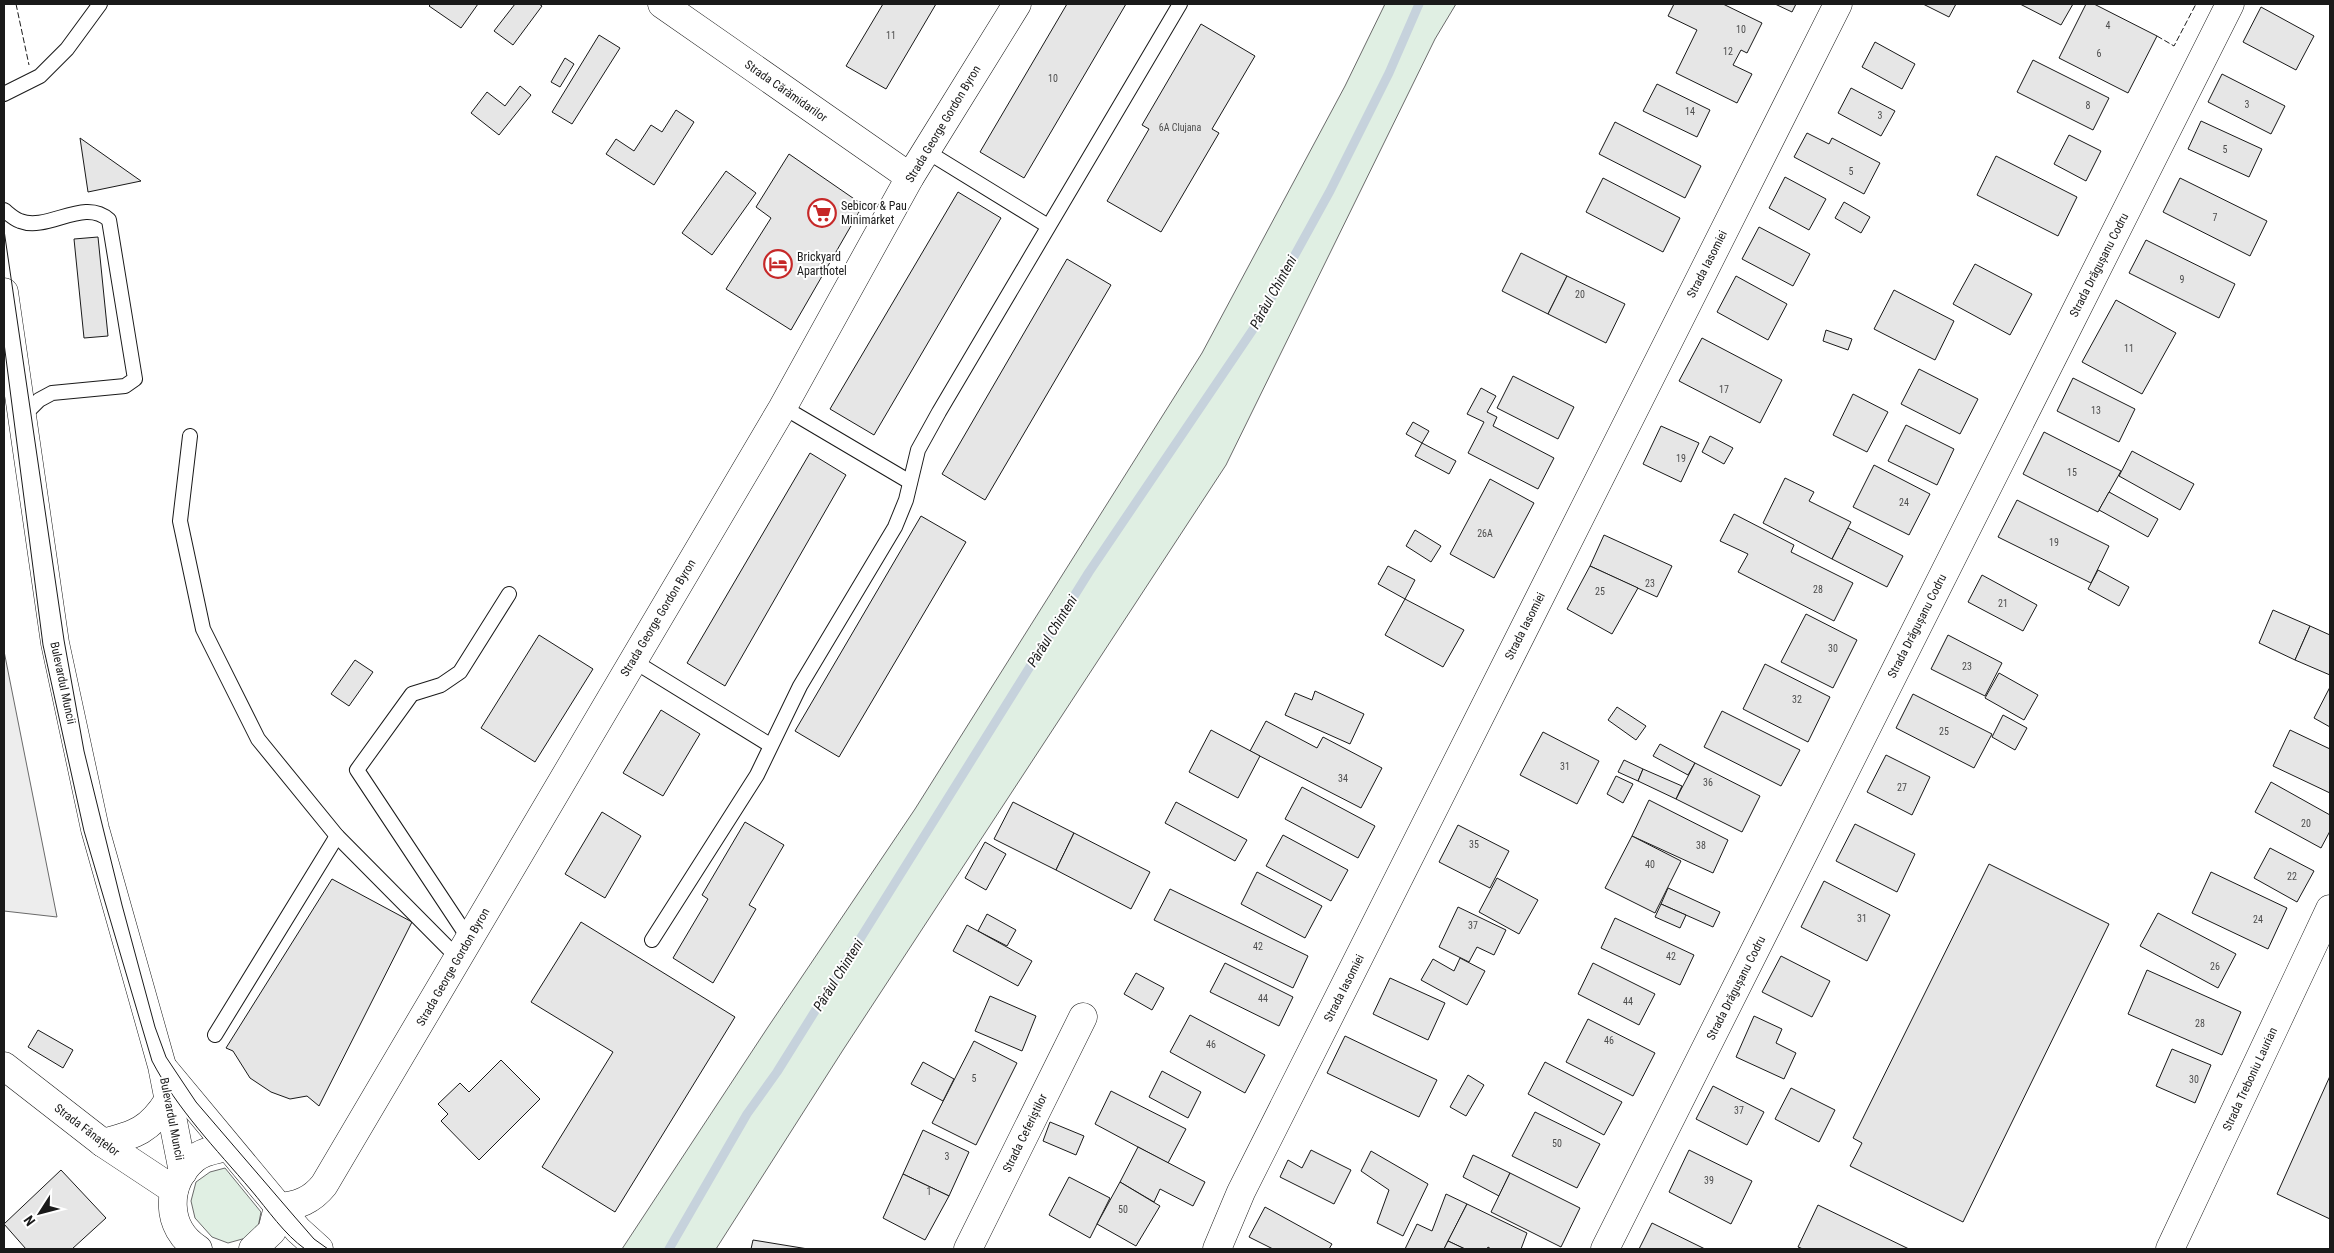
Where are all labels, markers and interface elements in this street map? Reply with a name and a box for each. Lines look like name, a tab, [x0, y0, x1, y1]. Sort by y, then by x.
house number: 4	[2106, 20, 2111, 31]
house number: 10	[1736, 24, 1746, 35]
house number: 11	[886, 30, 896, 41]
house number: 12	[1723, 46, 1733, 57]
house number: 6	[2097, 48, 2102, 59]
street label: Strada Cărămidarilor	[742, 57, 830, 125]
street label: Strada George Gordon Byron	[902, 63, 984, 185]
house number: 10	[1048, 73, 1058, 84]
house number: 3	[2245, 99, 2250, 110]
house number: 8	[2086, 100, 2091, 111]
house number: 14	[1685, 106, 1695, 117]
house number: 3	[1878, 110, 1883, 121]
house number: 6A Clujana	[1159, 122, 1201, 133]
house number: 5	[2223, 144, 2228, 155]
house number: 5	[1849, 166, 1854, 177]
supermarket icon: Sebicor & Pau Minimarket	[807, 198, 837, 228]
place label: Sebicor & Pau Minimarket	[841, 199, 907, 227]
street label: Strada Drăgușanu Codru	[2067, 210, 2132, 320]
house number: 7	[2213, 212, 2218, 223]
street label: Strada Iasomiei	[1684, 228, 1730, 300]
hotel icon: Brickyard Aparthotel	[763, 249, 793, 279]
place label: Brickyard Aparthotel	[797, 250, 847, 278]
water label: Pârâul Chinteni	[1246, 252, 1300, 331]
house number: 9	[2180, 274, 2185, 285]
house number: 20	[1575, 289, 1585, 300]
house number: 11	[2124, 343, 2134, 354]
house number: 17	[1719, 384, 1729, 395]
house number: 13	[2091, 405, 2101, 416]
house number: 19	[1676, 453, 1686, 464]
house number: 15	[2067, 467, 2077, 478]
house number: 24	[1899, 497, 1909, 508]
house number: 26A	[1477, 528, 1493, 539]
house number: 19	[2049, 537, 2059, 548]
street label: Strada George Gordon Byron	[617, 557, 699, 679]
street label: Strada Drăgușanu Codru	[1885, 571, 1950, 681]
house number: 23	[1645, 578, 1655, 589]
house number: 28	[1813, 584, 1823, 595]
house number: 25	[1595, 586, 1605, 597]
street label: Strada Iasomiei	[1502, 590, 1548, 662]
water label: Pârâul Chinteni	[1024, 592, 1081, 670]
house number: 21	[1998, 598, 2008, 609]
street label: Bulevardul Muncii	[47, 640, 79, 726]
house number: 30	[1828, 643, 1838, 654]
house number: 23	[1962, 661, 1972, 672]
house number: 32	[1792, 694, 1802, 705]
house number: 25	[1939, 726, 1949, 737]
house number: 31	[1560, 761, 1570, 772]
house number: 34	[1338, 773, 1348, 784]
house number: 36	[1703, 777, 1713, 788]
house number: 27	[1897, 782, 1907, 793]
house number: 20	[2301, 818, 2311, 829]
house number: 35	[1469, 839, 1479, 850]
house number: 38	[1696, 840, 1706, 851]
house number: 40	[1645, 859, 1655, 870]
house number: 22	[2287, 871, 2297, 882]
street label: Strada George Gordon Byron	[413, 905, 493, 1029]
house number: 31	[1857, 913, 1867, 924]
house number: 24	[2253, 914, 2263, 925]
house number: 37	[1468, 920, 1478, 931]
street label: Strada Drăgușanu Codru	[1704, 933, 1769, 1043]
water label: Pârâul Chinteni	[810, 936, 867, 1014]
house number: 42	[1253, 941, 1263, 952]
house number: 42	[1666, 951, 1676, 962]
street label: Strada Iasomiei	[1321, 952, 1367, 1024]
house number: 26	[2210, 961, 2220, 972]
house number: 44	[1258, 993, 1268, 1004]
house number: 44	[1623, 996, 1633, 1007]
house number: 28	[2195, 1018, 2205, 1029]
street label: Strada Treboniu Laurian	[2220, 1025, 2280, 1133]
house number: 46	[1604, 1035, 1614, 1046]
house number: 46	[1206, 1039, 1216, 1050]
house number: 5	[972, 1073, 977, 1084]
house number: 30	[2189, 1074, 2199, 1085]
street label: Bulevardul Muncii	[157, 1076, 187, 1162]
street label: Strada Ceferiștilor	[1000, 1091, 1051, 1175]
street label: Strada Fânațelor	[51, 1101, 123, 1160]
house number: 37	[1734, 1105, 1744, 1116]
house number: 50	[1552, 1138, 1562, 1149]
house number: 3	[945, 1151, 950, 1162]
house number: 39	[1704, 1175, 1714, 1186]
house number: 1	[927, 1186, 931, 1197]
north arrow	[15, 1188, 65, 1238]
house number: 50	[1118, 1204, 1128, 1215]
text: N	[20, 1212, 38, 1229]

